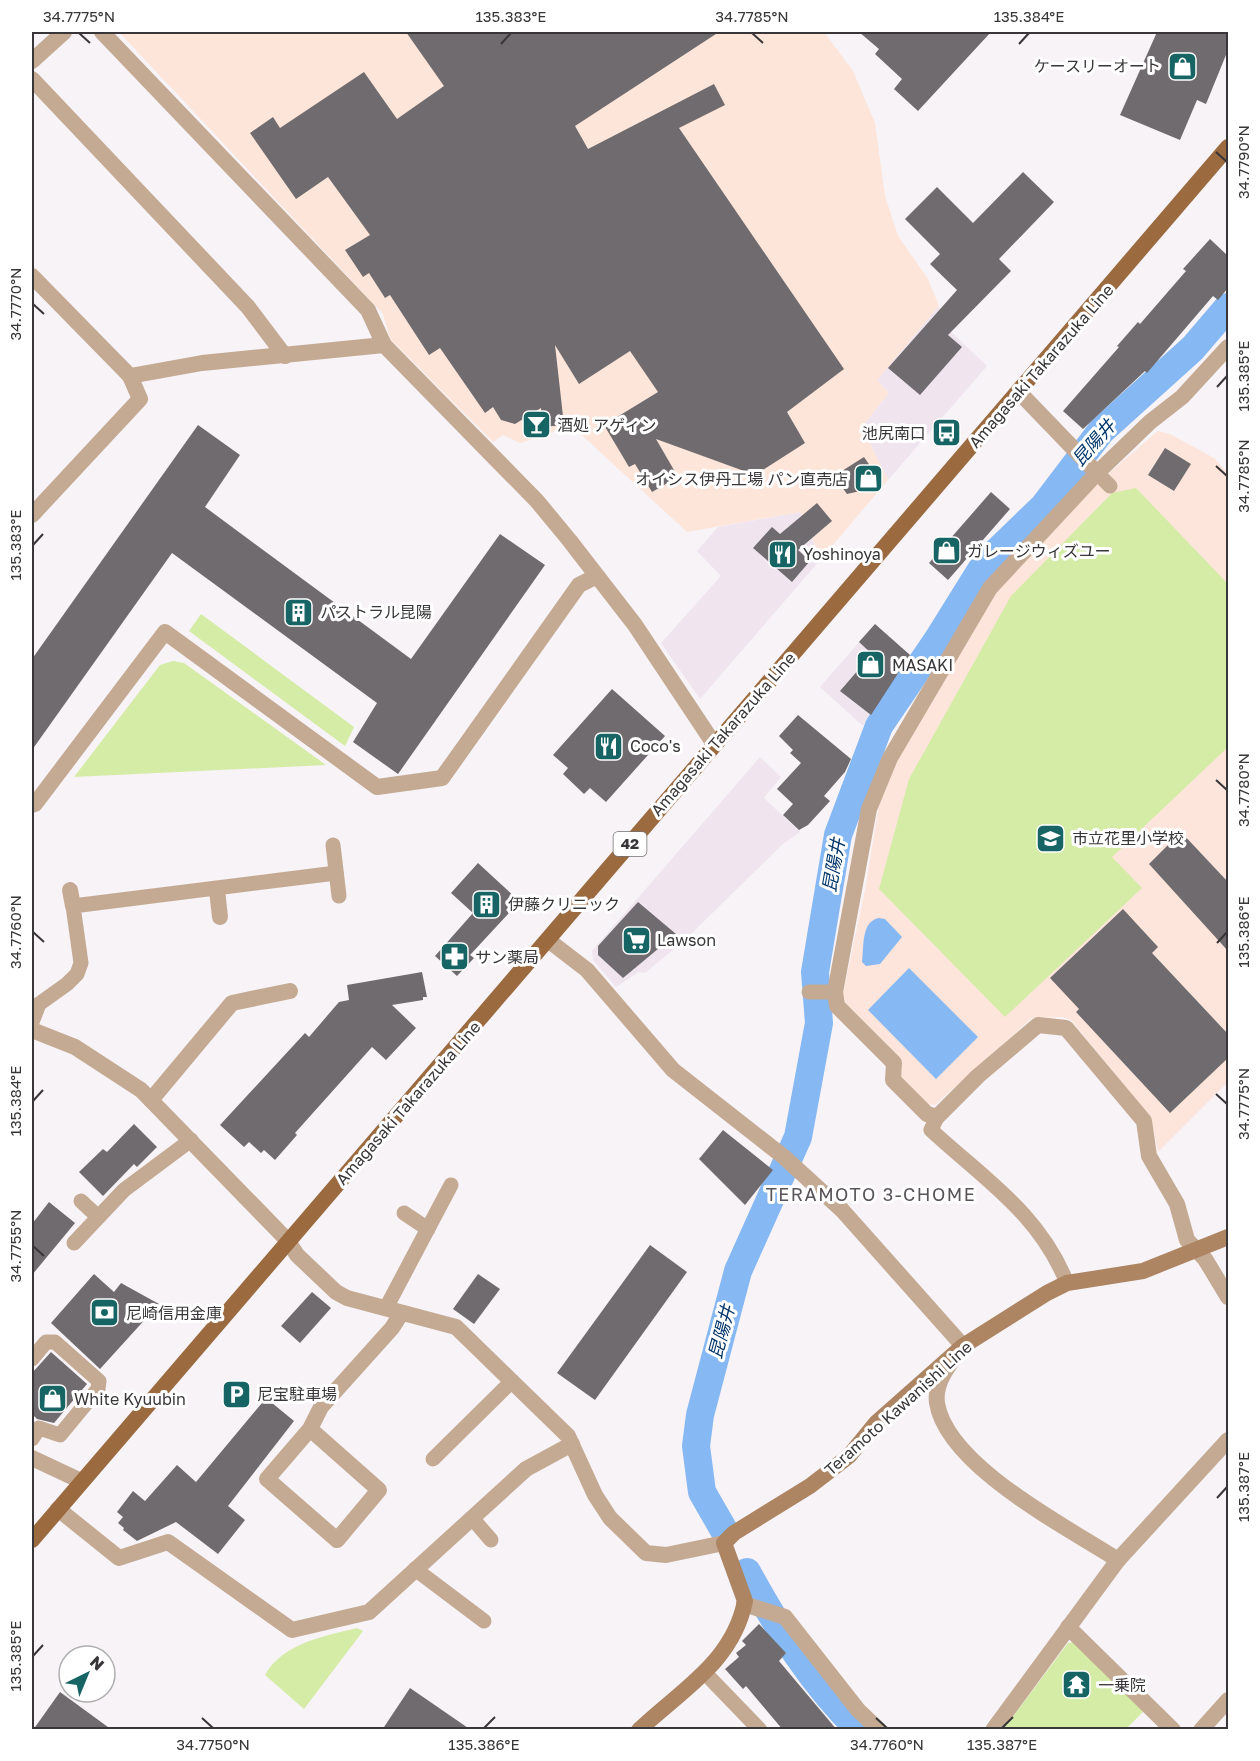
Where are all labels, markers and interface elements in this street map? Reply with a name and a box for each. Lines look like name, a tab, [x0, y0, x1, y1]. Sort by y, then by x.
text: 34.7775°N	[43, 7, 115, 25]
text: 135.383°E	[476, 7, 546, 25]
text: 34.7785°N	[715, 7, 789, 25]
text: 135.384°E	[994, 7, 1064, 25]
shop icon: ケースリーオート	[1166, 50, 1198, 82]
place label: ケースリーオート	[1034, 56, 1161, 76]
text: 34.7790°N	[1234, 125, 1252, 199]
text: 34.7770°N	[6, 268, 24, 340]
street label: Amagasaki Takarazuka Line	[964, 280, 1118, 452]
text: 135.385°E	[1234, 341, 1252, 411]
bar icon: 酒処 アゲィン	[520, 409, 552, 441]
water label: 昆陽井	[1067, 413, 1121, 470]
place label: 酒処 アゲィン	[557, 415, 657, 435]
bus stop icon: 池尻南口	[931, 417, 963, 449]
place label: 池尻南口	[862, 423, 926, 443]
text: 34.7785°N	[1234, 439, 1252, 513]
shop icon: オイシス伊丹工場 パン直売店	[853, 463, 885, 495]
place label: オイシス伊丹工場 パン直売店	[635, 469, 848, 489]
text: 135.383°E	[6, 510, 24, 580]
shop icon: ガレージウィズユー	[930, 535, 962, 567]
restaurant icon: Yoshinoya	[766, 538, 798, 570]
place label: ガレージウィズユー	[967, 541, 1111, 561]
place label: Yoshinoya	[803, 544, 881, 564]
building icon: パストラル昆陽	[283, 596, 315, 628]
place label: パストラル昆陽	[320, 602, 432, 622]
street label: Amagasaki Takarazuka Line	[646, 648, 800, 820]
shop icon: MASAKI	[855, 649, 887, 681]
place label: MASAKI	[892, 655, 953, 675]
restaurant icon: Coco's	[593, 730, 625, 762]
place label: Coco's	[630, 736, 681, 756]
text: 34.7780°N	[1234, 753, 1252, 827]
school or university icon: 市立花里小学校	[1035, 822, 1067, 854]
place label: 市立花里小学校	[1072, 828, 1184, 848]
road number: 42	[614, 832, 646, 856]
water label: 昆陽井	[817, 834, 849, 893]
building icon: 伊藤クリニック	[471, 888, 503, 920]
place label: 伊藤クリニック	[508, 894, 620, 914]
text: 34.7760°N	[6, 895, 24, 969]
text: 135.386°E	[1234, 896, 1252, 968]
supermarket icon: Lawson	[620, 924, 652, 956]
place label: Lawson	[657, 930, 716, 950]
pharmacy icon: サン薬局	[438, 941, 470, 973]
place label: サン薬局	[475, 947, 539, 967]
street label: Amagasaki Takarazuka Line	[331, 1017, 485, 1189]
text: 135.384°E	[6, 1066, 24, 1136]
text: 34.7775°N	[1234, 1068, 1252, 1140]
district label: TERAMOTO 3-CHOME	[766, 1183, 976, 1205]
text: 34.7755°N	[6, 1210, 24, 1282]
bank icon: 尼崎信用金庫	[89, 1297, 121, 1329]
water label: 昆陽井	[703, 1301, 739, 1361]
place label: 尼崎信用金庫	[126, 1303, 222, 1323]
street label: Teramoto Kawanishi Line	[820, 1337, 976, 1479]
parking icon: 尼宝駐車場	[220, 1378, 252, 1410]
shop icon: White Kyuubin	[37, 1383, 69, 1415]
place label: 尼宝駐車場	[257, 1384, 337, 1404]
place label: White Kyuubin	[74, 1389, 186, 1409]
text: 135.387°E	[1234, 1452, 1252, 1522]
text: 135.385°E	[6, 1621, 24, 1691]
north arrow	[57, 1644, 117, 1704]
text: N	[86, 1652, 109, 1674]
temple icon: 一乗院	[1061, 1669, 1093, 1701]
place label: 一乗院	[1098, 1675, 1146, 1695]
text: 34.7750°N	[176, 1735, 250, 1753]
text: 135.386°E	[448, 1735, 520, 1753]
text: 34.7760°N	[850, 1735, 924, 1753]
text: 135.387°E	[967, 1735, 1037, 1753]

